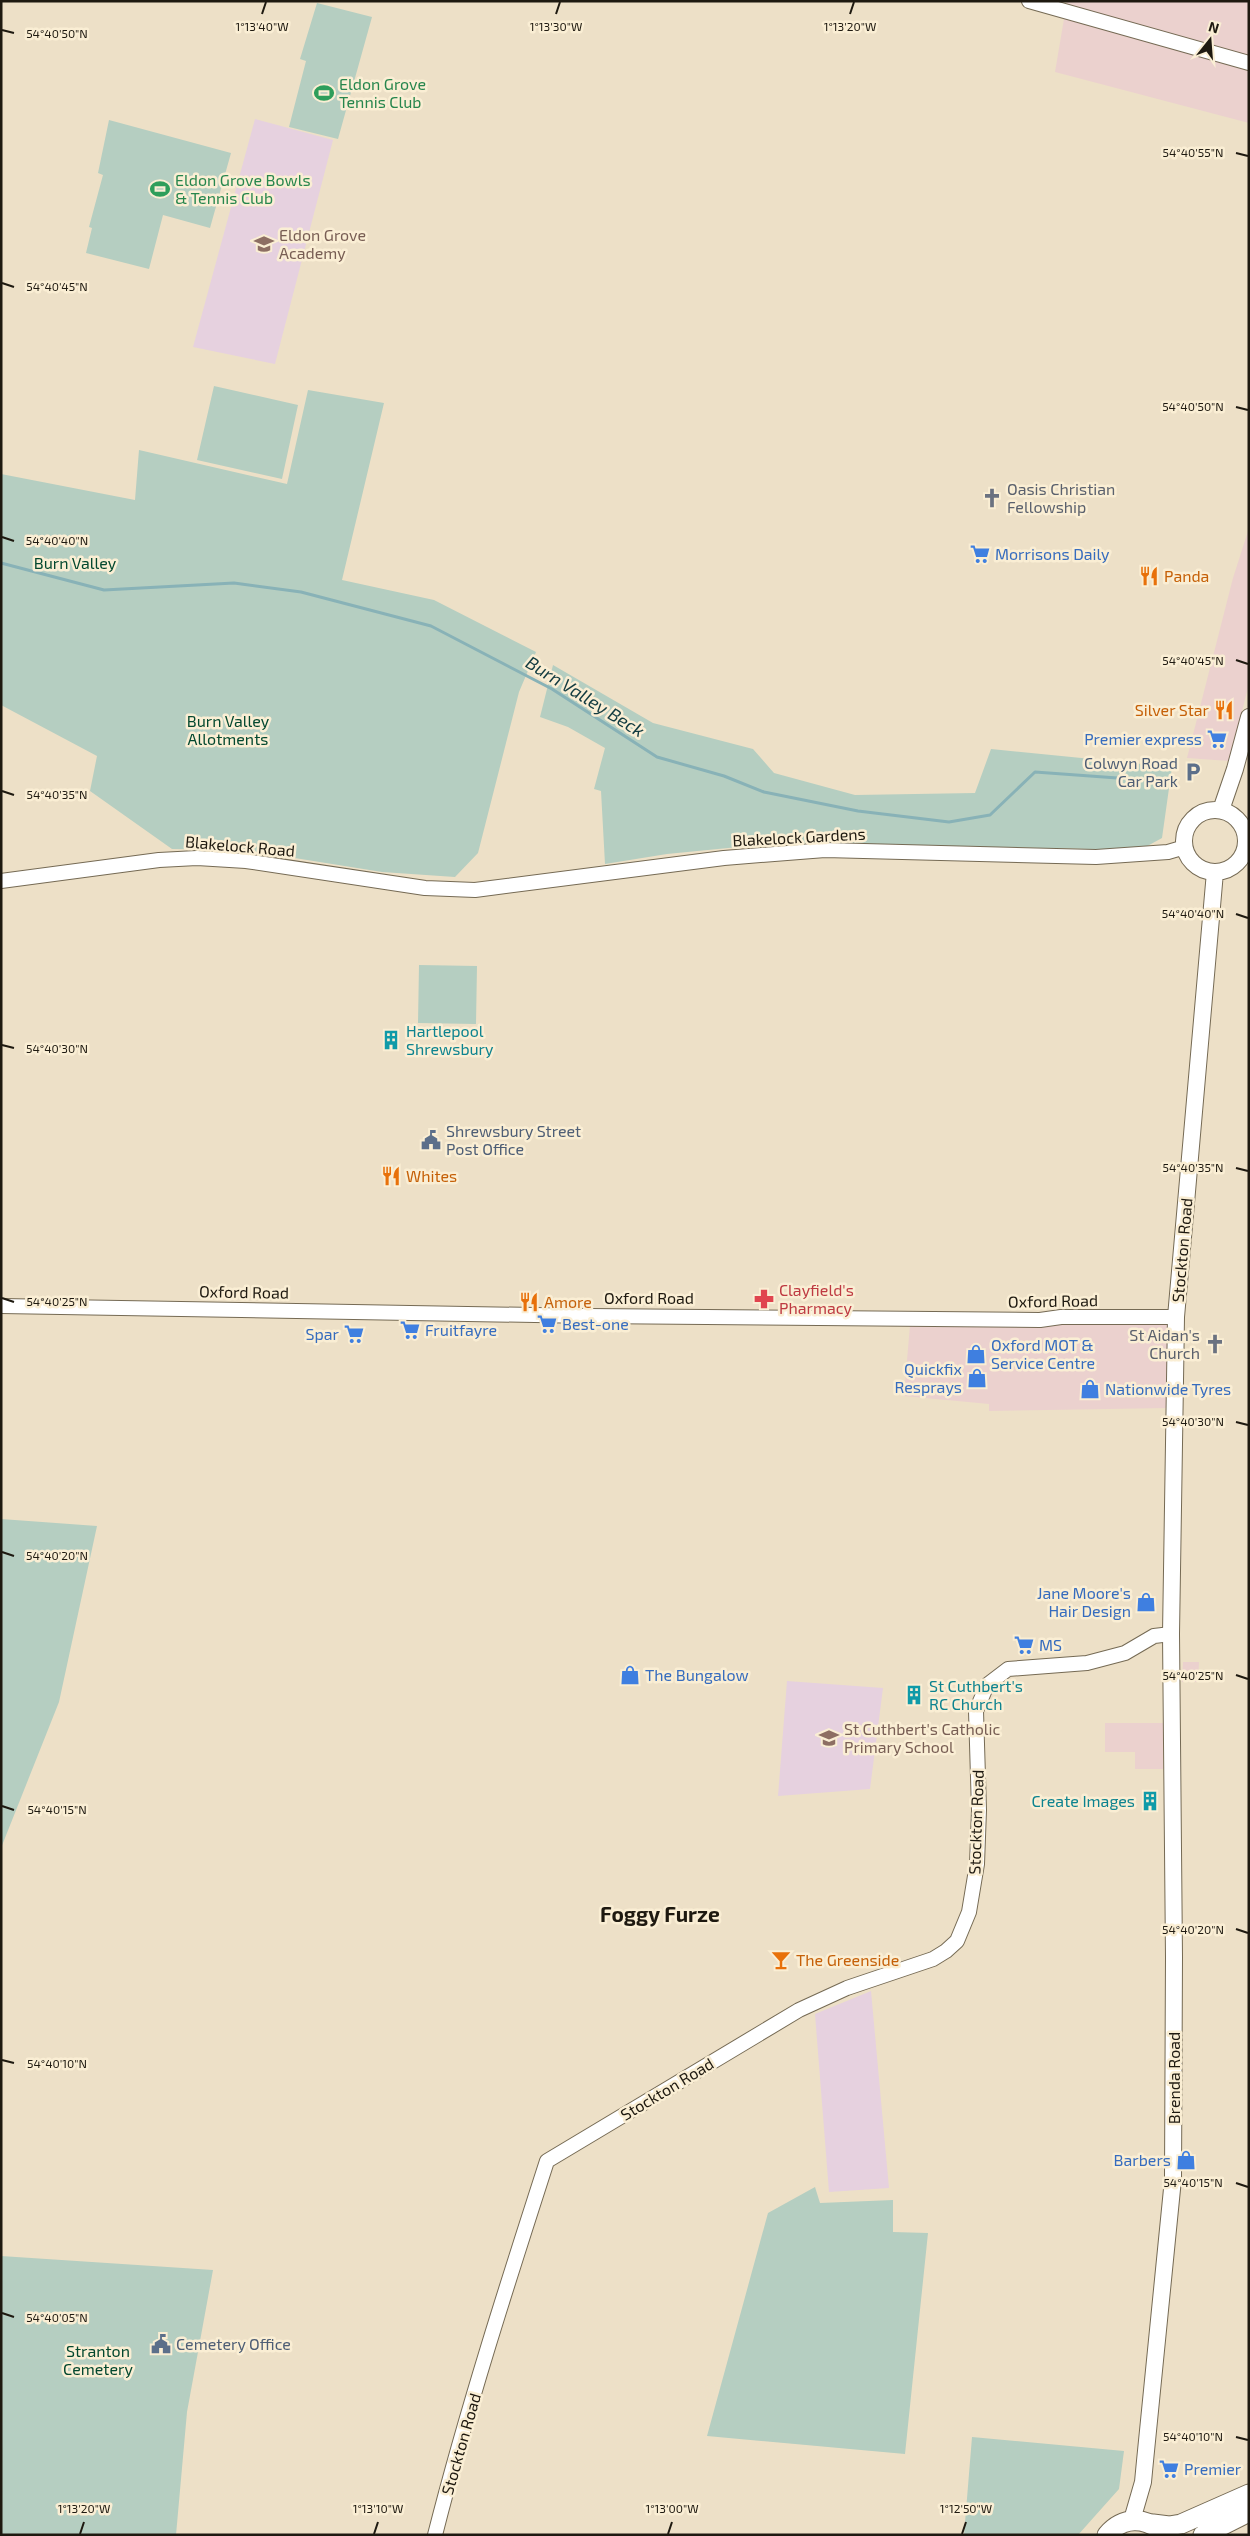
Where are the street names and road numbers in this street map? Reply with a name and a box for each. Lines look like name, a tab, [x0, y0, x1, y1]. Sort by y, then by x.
street label: Blakelock Gardens	[732, 824, 866, 849]
street label: Blakelock Road	[184, 831, 296, 860]
street label: Stockton Road	[1167, 1197, 1196, 1303]
street label: Oxford Road	[199, 1281, 289, 1302]
street label: Oxford Road	[604, 1288, 694, 1307]
street label: Oxford Road	[1008, 1290, 1098, 1311]
street label: Stockton Road	[964, 1769, 987, 1875]
street label: Brenda Road	[1164, 2032, 1183, 2124]
street label: Stockton Road	[617, 2053, 717, 2124]
street label: Stockton Road	[437, 2391, 484, 2497]

